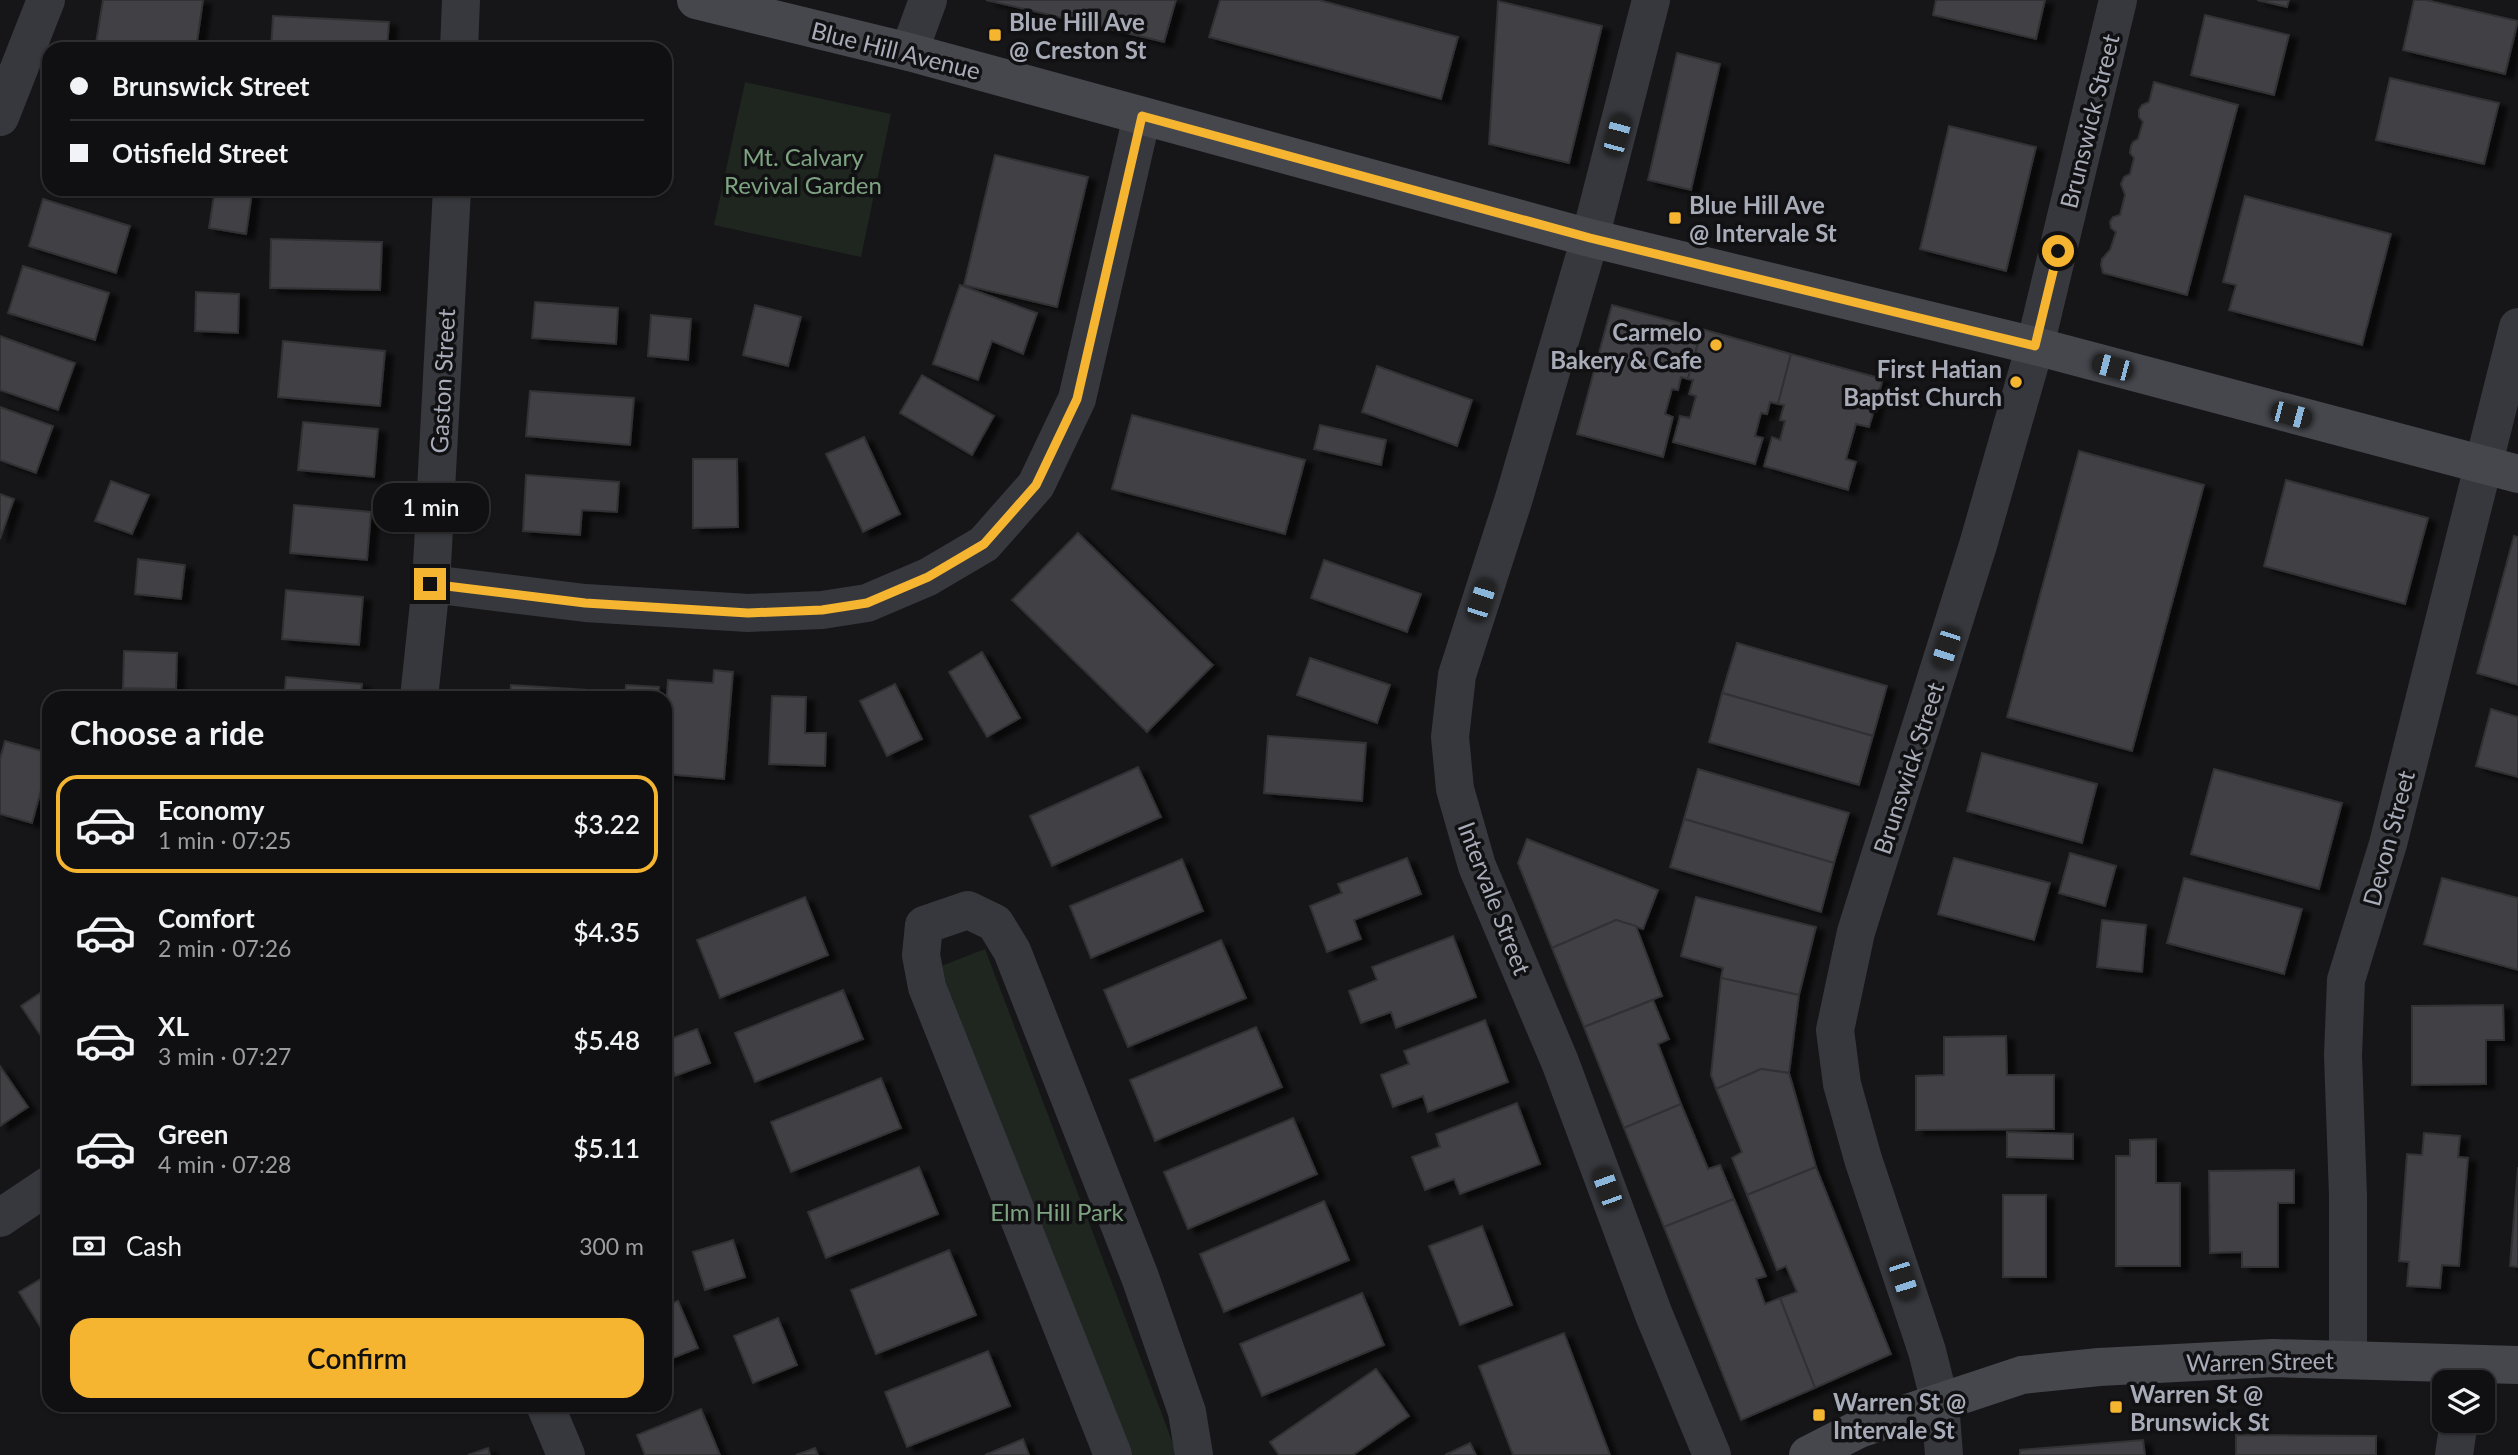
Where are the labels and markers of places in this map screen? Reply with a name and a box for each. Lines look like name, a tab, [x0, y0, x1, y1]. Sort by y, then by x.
place label: Blue Hill Ave @ Creston St	[1009, 7, 1147, 64]
marker: Blue Hill Ave @ Creston St	[987, 27, 1003, 43]
place label: Blue Hill Ave @ Intervale St	[1689, 190, 1837, 247]
marker: Blue Hill Ave @ Intervale St	[1667, 210, 1683, 226]
place label: Carmelo Bakery & Cafe	[1550, 317, 1702, 374]
marker: Carmelo Bakery & Cafe	[1708, 337, 1724, 353]
place label: First Hatian Baptist Church	[1843, 354, 2002, 411]
marker: First Hatian Baptist Church	[2008, 374, 2024, 390]
place label: Warren St @ Brunswick St	[2130, 1379, 2269, 1436]
place label: Warren St @ Intervale St	[1833, 1387, 1966, 1444]
marker: Warren St @ Brunswick St	[2108, 1399, 2124, 1415]
marker: Warren St @ Intervale St	[1811, 1407, 1827, 1423]

